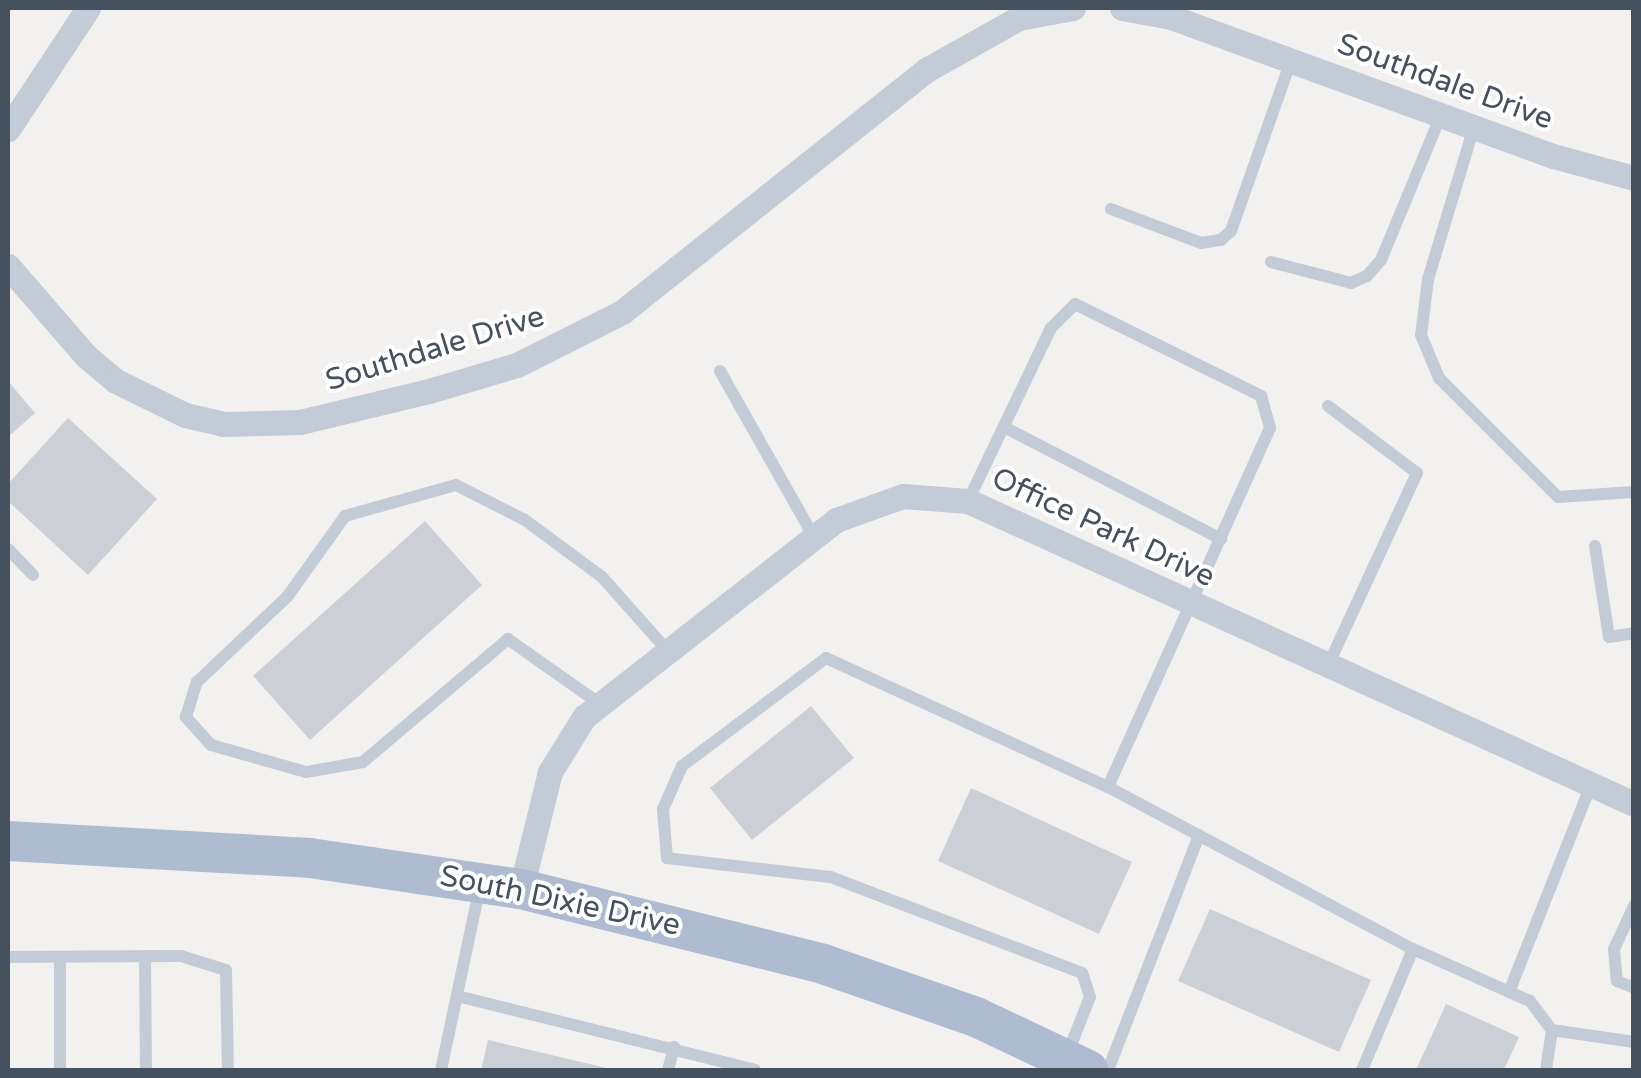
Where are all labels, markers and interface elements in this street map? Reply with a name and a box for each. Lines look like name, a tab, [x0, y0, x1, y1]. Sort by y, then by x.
street label: Southdale Drive	[1332, 26, 1558, 138]
street label: Southdale Drive	[321, 299, 549, 399]
street label: Office Park Drive	[986, 461, 1220, 595]
street label: South Dixie Drive	[437, 858, 683, 944]

